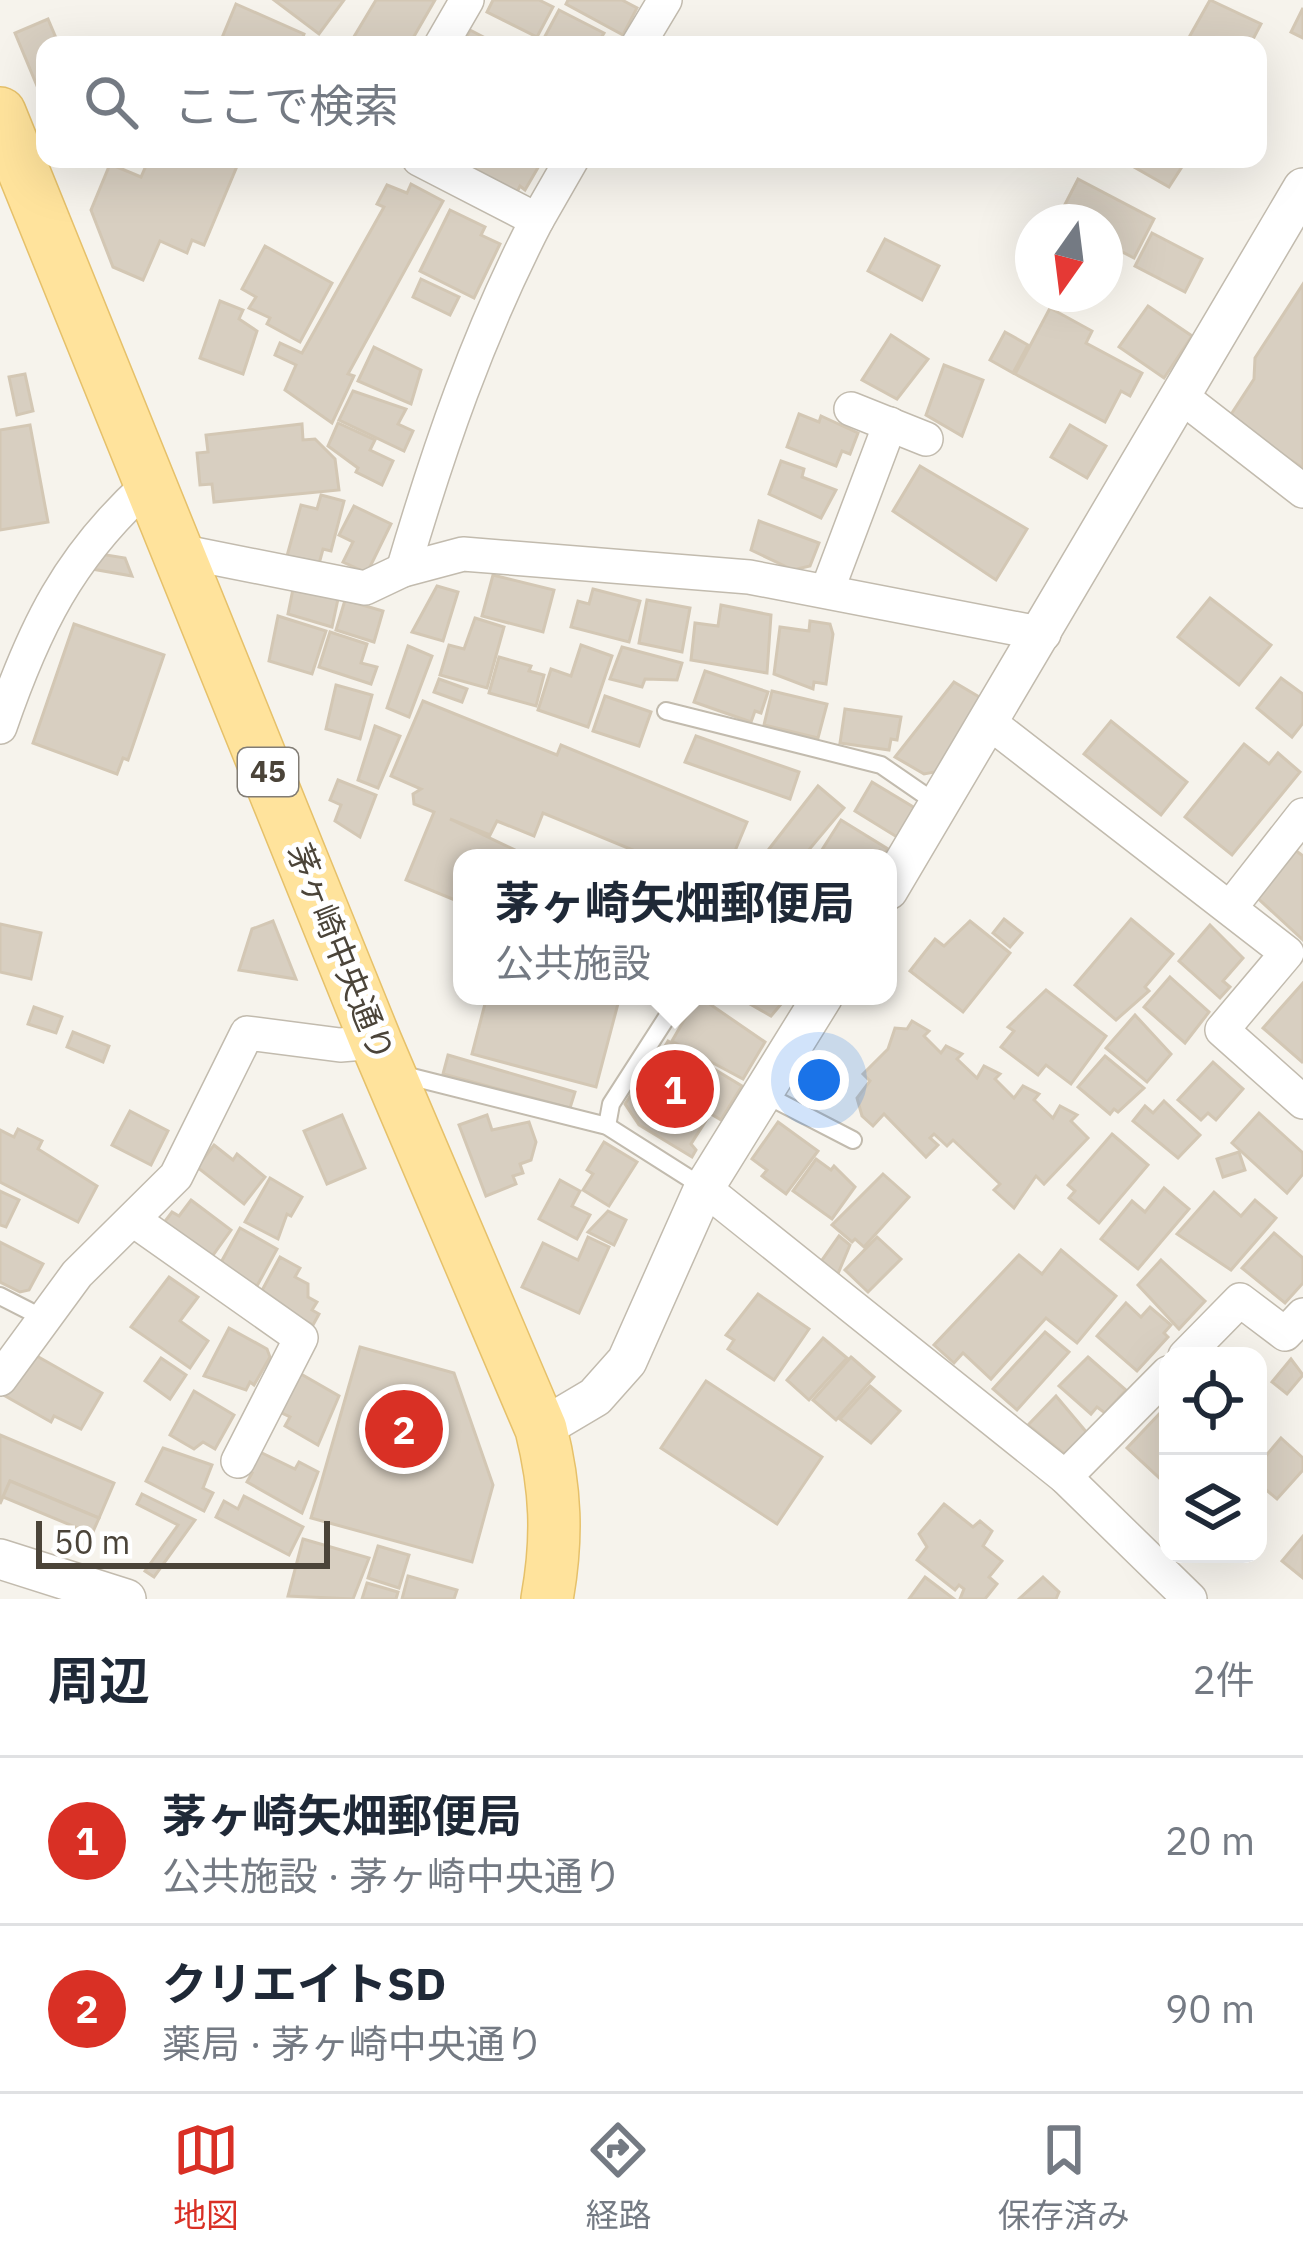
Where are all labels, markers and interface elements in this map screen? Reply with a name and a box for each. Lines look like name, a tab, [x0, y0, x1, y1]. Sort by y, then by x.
search box	[36, 36, 1267, 168]
icon: search	[78, 69, 144, 135]
text: ここで検索	[174, 76, 399, 134]
north arrow	[1015, 204, 1123, 312]
road number: 45	[238, 748, 298, 796]
street label: 茅ヶ崎中央通り	[278, 837, 405, 1067]
popup	[453, 849, 897, 1005]
text: 茅ヶ崎矢畑郵便局	[495, 873, 855, 931]
text: 公共施設	[495, 937, 651, 988]
pin: 1	[636, 1044, 714, 1134]
your location	[789, 1050, 849, 1110]
map controls	[1159, 1347, 1267, 1563]
button: locate	[1159, 1347, 1267, 1455]
pin: 2	[365, 1384, 443, 1474]
button: layers	[1159, 1455, 1267, 1563]
scale bar	[36, 1515, 330, 1568]
text: 50 m	[54, 1520, 130, 1563]
text: 周辺	[48, 1647, 150, 1713]
text: 2件	[1193, 1654, 1255, 1705]
text: 茅ヶ崎矢畑郵便局	[162, 1786, 522, 1844]
text: 1	[75, 1815, 99, 1866]
text: 20 m	[1165, 1815, 1255, 1866]
text: 公共施設 · 茅ヶ崎中央通り	[162, 1850, 622, 1901]
text: クリエイトSD	[162, 1954, 446, 2012]
text: 2	[75, 1983, 99, 2034]
text: 90 m	[1165, 1983, 1255, 2034]
text: 薬局 · 茅ヶ崎中央通り	[162, 2018, 544, 2069]
tab: 地図	[173, 2117, 239, 2237]
tab: 経路	[585, 2117, 651, 2237]
tab: 保存済み	[998, 2117, 1130, 2237]

